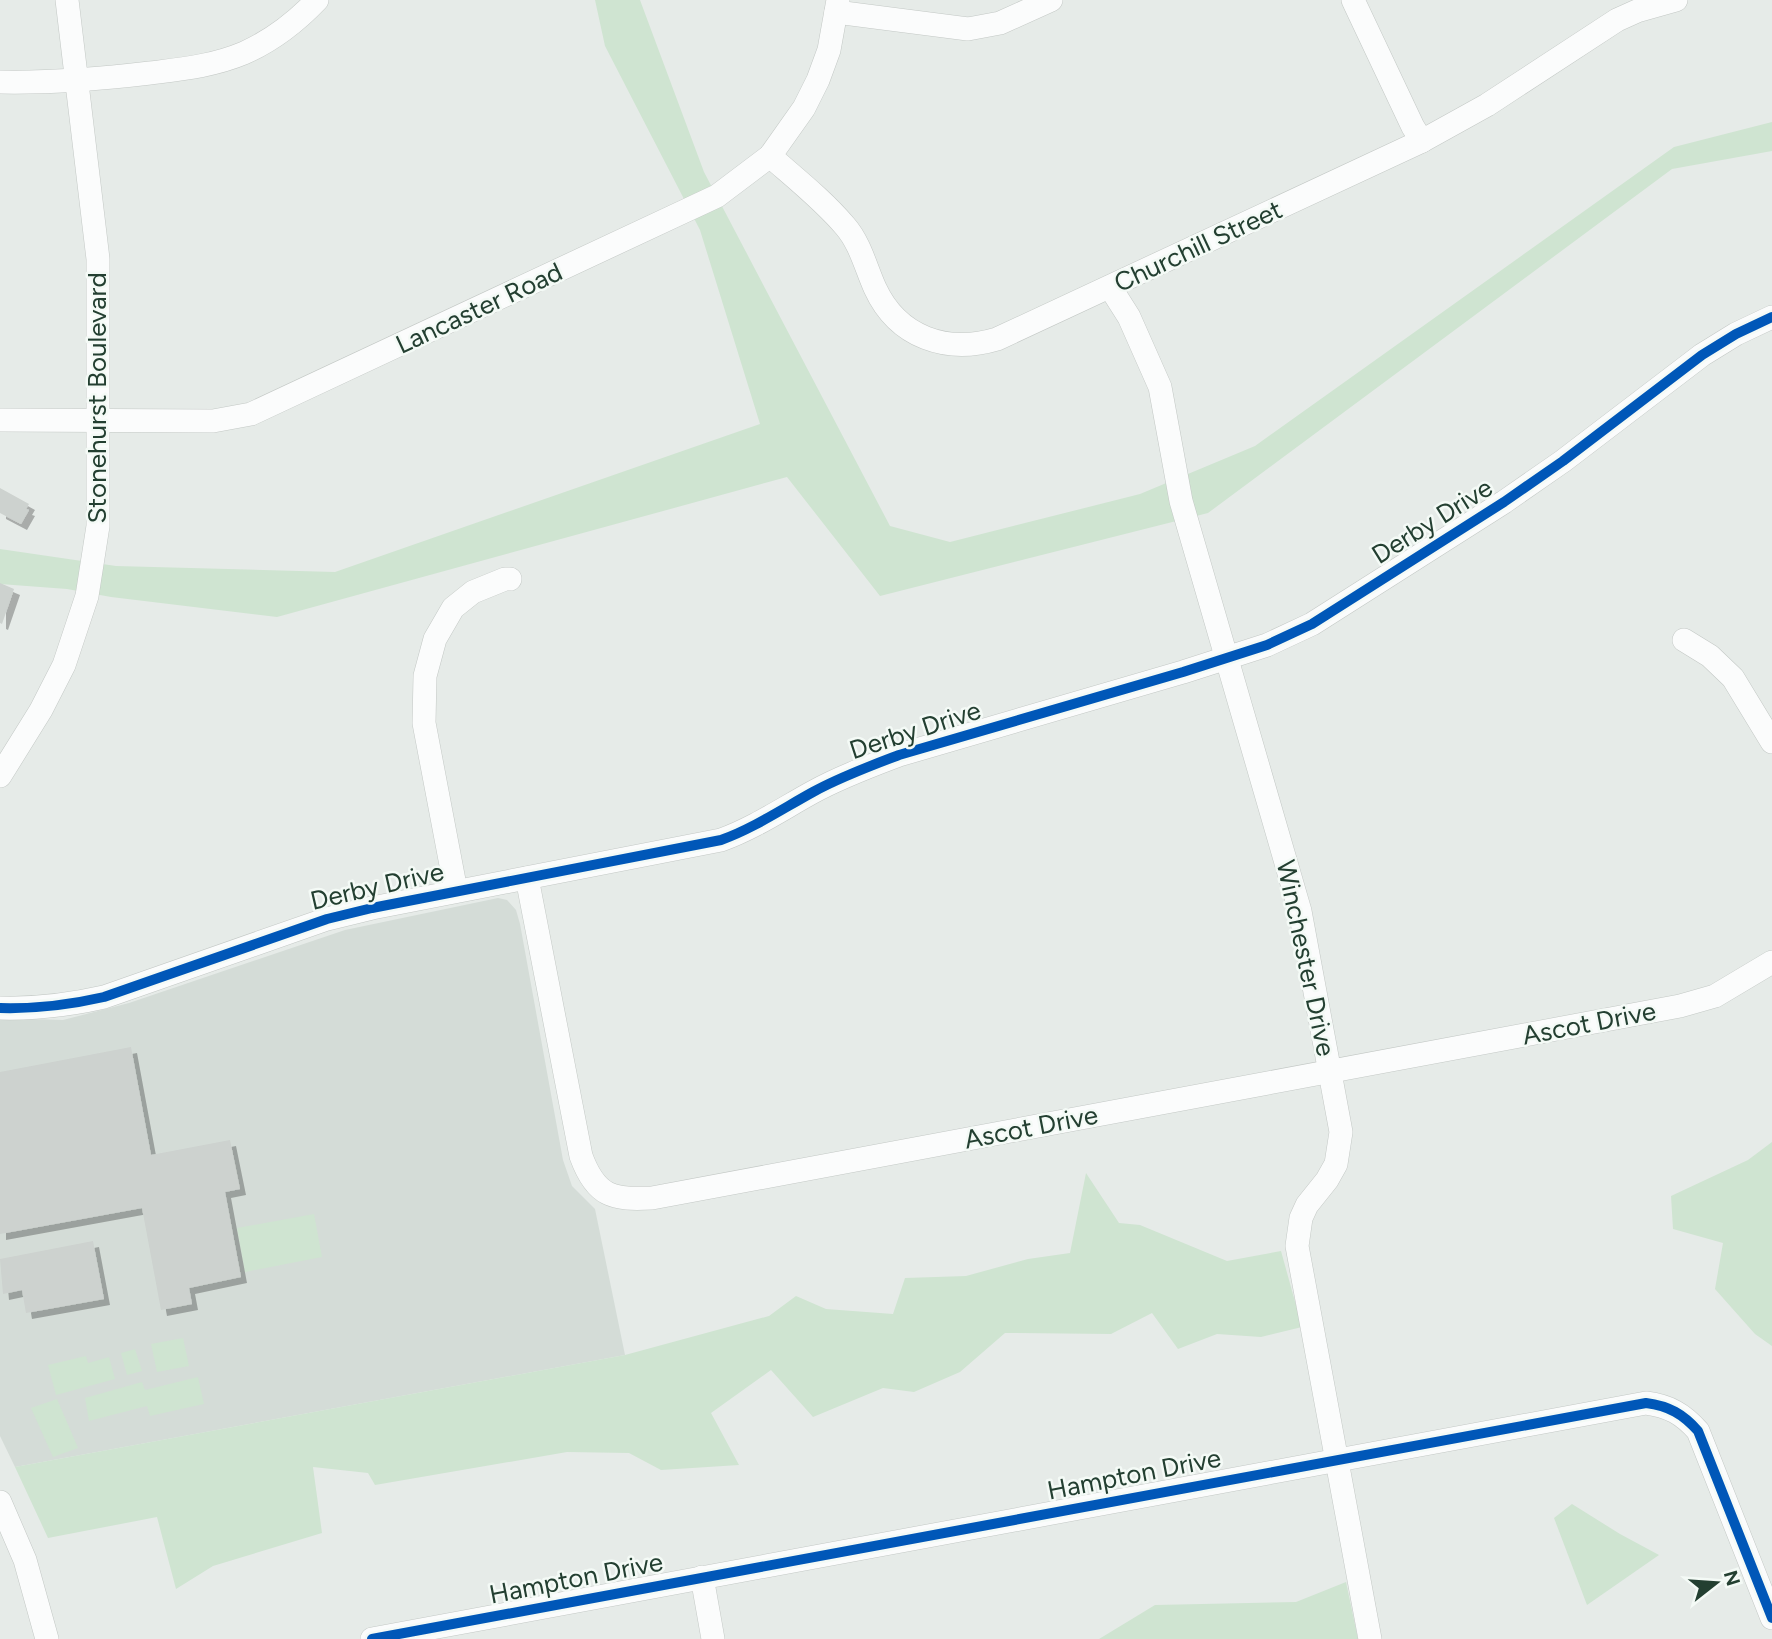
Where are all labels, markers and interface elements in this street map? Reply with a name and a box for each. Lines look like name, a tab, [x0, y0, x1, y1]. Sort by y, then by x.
street label: Churchill Street	[1109, 193, 1287, 299]
street label: Lancaster Road	[391, 256, 567, 360]
street label: Stonehurst Boulevard	[81, 272, 113, 524]
street label: Derby Drive	[1366, 471, 1498, 571]
street label: Derby Drive	[845, 694, 985, 766]
street label: Derby Drive	[307, 855, 447, 917]
street label: Winchester Drive	[1270, 857, 1342, 1059]
street label: Ascot Drive	[1520, 994, 1658, 1052]
street label: Ascot Drive	[962, 1098, 1100, 1156]
street label: Hampton Drive	[1044, 1441, 1224, 1507]
street label: Hampton Drive	[486, 1545, 666, 1611]
north arrow	[1681, 1548, 1751, 1618]
text: N	[1719, 1568, 1745, 1589]

